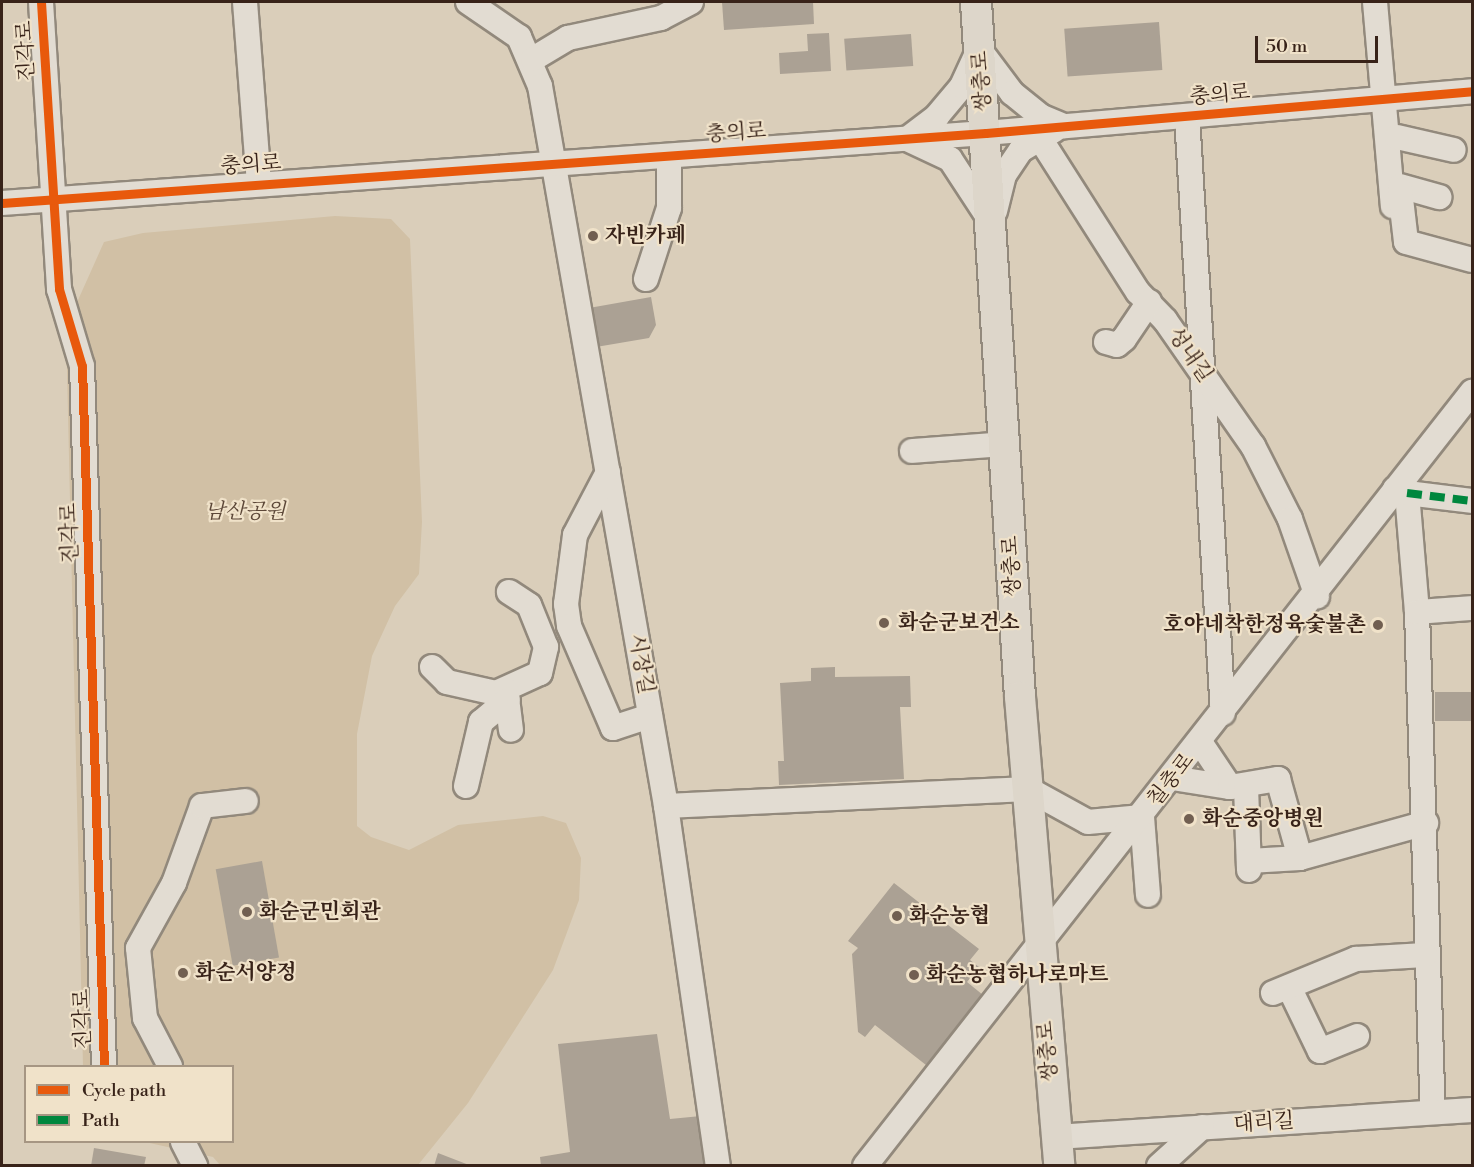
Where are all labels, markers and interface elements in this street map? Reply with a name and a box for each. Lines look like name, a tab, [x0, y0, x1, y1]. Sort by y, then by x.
street label: 진각로	[12, 20, 40, 82]
scale bar	[1258, 24, 1381, 62]
text: 50 m	[1266, 35, 1307, 58]
street label: 쌍충로	[967, 50, 997, 112]
street label: 충의로	[1189, 80, 1251, 110]
street label: 충의로	[705, 118, 767, 148]
street label: 충의로	[220, 150, 282, 180]
place label: 자빈카페	[605, 223, 686, 249]
marker: 자빈카페	[586, 229, 600, 243]
street label: 성내길	[1162, 323, 1218, 387]
park label: 남산공원	[204, 499, 286, 525]
street label: 진각로	[56, 502, 84, 564]
street label: 쌍충로	[998, 535, 1026, 597]
place label: 화순군보건소	[898, 610, 1020, 636]
place label: 호야네착한정육숯불촌	[1163, 612, 1366, 638]
marker: 화순군보건소	[875, 614, 893, 632]
marker: 호야네착한정육숯불촌	[1371, 618, 1385, 632]
street label: 시장길	[623, 632, 659, 696]
street label: 칠충로	[1142, 748, 1200, 812]
place label: 화순중앙병원	[1202, 806, 1324, 832]
marker: 화순중앙병원	[1180, 810, 1198, 828]
place label: 화순군민회관	[259, 899, 381, 925]
place label: 화순농협	[909, 903, 990, 929]
marker: 화순군민회관	[240, 905, 254, 919]
marker: 화순농협	[890, 909, 904, 923]
place label: 화순서양정	[195, 960, 296, 986]
place label: 화순농협하나로마트	[926, 962, 1109, 988]
marker: 화순서양정	[176, 966, 190, 980]
marker: 화순농협하나로마트	[907, 968, 921, 982]
street label: 진각로	[69, 988, 97, 1050]
street label: 쌍충로	[1033, 1020, 1063, 1082]
legend	[24, 1065, 234, 1143]
text: Cycle path	[82, 1079, 166, 1102]
street label: 대리길	[1233, 1108, 1295, 1138]
text: Path	[82, 1109, 120, 1132]

